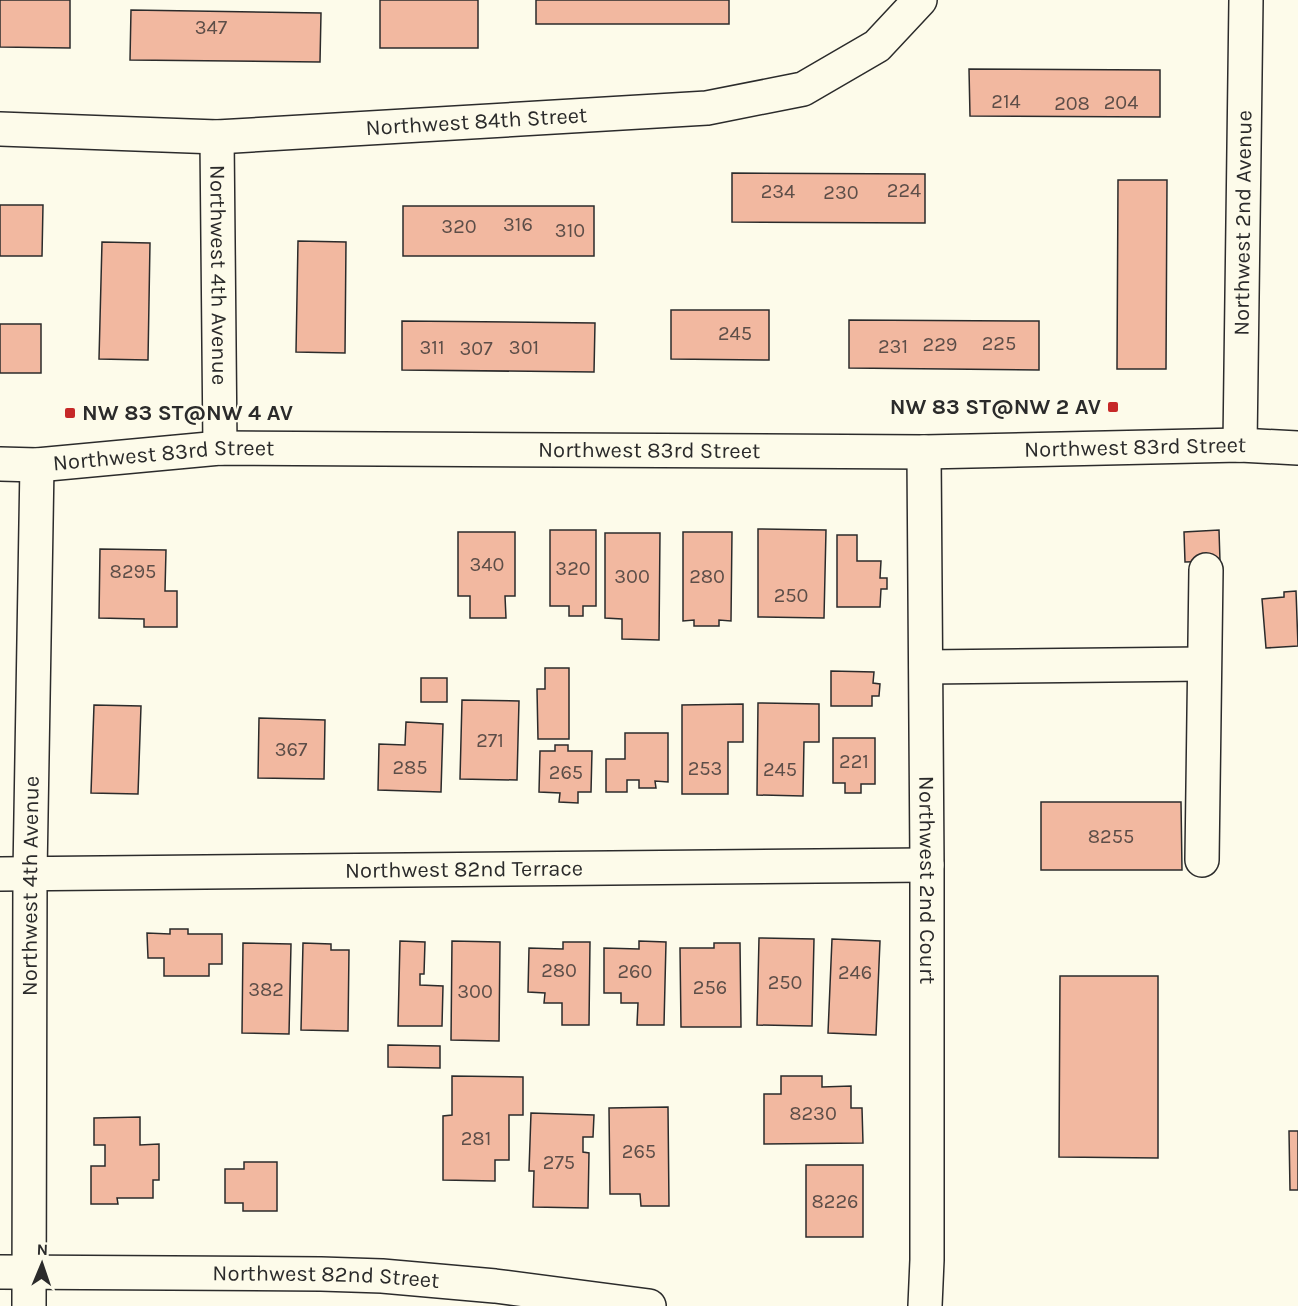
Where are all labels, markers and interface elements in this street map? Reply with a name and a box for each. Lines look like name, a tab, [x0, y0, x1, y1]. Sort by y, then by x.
house number: 347	[195, 16, 228, 39]
house number: 214	[991, 90, 1021, 113]
house number: 204	[1104, 91, 1138, 114]
house number: 208	[1054, 92, 1090, 115]
street label: Northwest 84th Street	[365, 102, 588, 141]
street label: Northwest 2nd Avenue	[1228, 110, 1258, 336]
street label: Northwest 4th Avenue	[204, 165, 232, 385]
house number: 224	[887, 179, 921, 202]
house number: 234	[761, 180, 795, 203]
house number: 230	[823, 181, 859, 204]
house number: 316	[503, 213, 533, 236]
house number: 320	[441, 215, 477, 238]
house number: 310	[555, 219, 585, 242]
house number: 245	[718, 322, 752, 345]
house number: 225	[982, 332, 1016, 355]
house number: 229	[923, 333, 957, 356]
house number: 231	[878, 335, 908, 358]
house number: 311	[419, 336, 445, 359]
house number: 301	[509, 336, 539, 359]
house number: 307	[459, 337, 493, 360]
place label: NW 83 ST@NW 2 AV	[890, 394, 1101, 420]
place label: NW 83 ST@NW 4 AV	[82, 400, 293, 426]
marker: NW 83 ST@NW 2 AV	[1106, 400, 1120, 414]
marker: NW 83 ST@NW 4 AV	[63, 406, 77, 420]
street label: Northwest 83rd Street	[1024, 432, 1247, 463]
street label: Northwest 83rd Street	[52, 435, 274, 476]
street label: Northwest 83rd Street	[538, 437, 760, 464]
house number: 340	[470, 553, 504, 576]
house number: 320	[555, 557, 591, 580]
house number: 8295	[110, 560, 156, 583]
house number: 300	[614, 565, 650, 588]
house number: 280	[689, 565, 725, 588]
house number: 250	[774, 584, 808, 607]
house number: 271	[476, 729, 504, 752]
house number: 367	[275, 738, 308, 761]
house number: 221	[839, 750, 869, 773]
house number: 285	[392, 756, 428, 779]
house number: 253	[688, 757, 722, 780]
house number: 245	[763, 758, 797, 781]
house number: 265	[549, 761, 583, 784]
street label: Northwest 4th Avenue	[17, 776, 45, 996]
street label: Northwest 2nd Court	[913, 776, 940, 984]
house number: 8255	[1088, 825, 1134, 848]
street label: Northwest 82nd Terrace	[345, 855, 583, 884]
house number: 280	[541, 959, 577, 982]
house number: 260	[618, 960, 652, 983]
house number: 246	[838, 961, 872, 984]
house number: 250	[768, 971, 802, 994]
house number: 256	[693, 976, 727, 999]
house number: 382	[248, 978, 284, 1001]
house number: 300	[457, 980, 493, 1003]
house number: 8230	[789, 1102, 837, 1125]
house number: 281	[461, 1127, 491, 1150]
house number: 265	[622, 1140, 656, 1163]
house number: 275	[543, 1151, 575, 1174]
house number: 8226	[812, 1190, 858, 1213]
north arrow	[12, 1234, 72, 1294]
text: N	[36, 1240, 49, 1259]
street label: Northwest 82nd Street	[212, 1260, 441, 1294]

